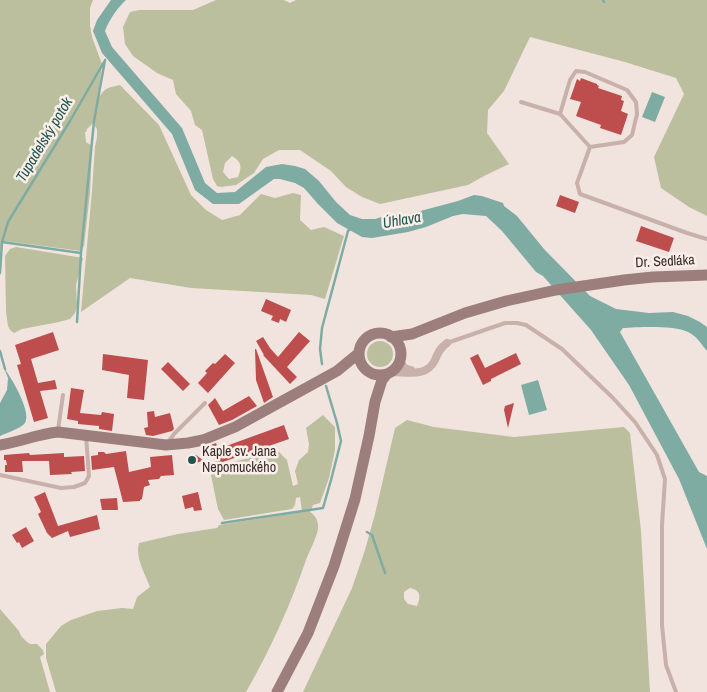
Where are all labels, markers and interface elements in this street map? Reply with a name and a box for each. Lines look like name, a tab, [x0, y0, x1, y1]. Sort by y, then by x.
water label: Tupadelský potok	[13, 94, 77, 186]
water label: Úhlava	[382, 209, 422, 233]
street label: Dr. Sedláka	[635, 252, 695, 272]
place label: Kaple sv. Jana Nepomuckého	[202, 444, 276, 477]
marker: Kaple sv. Jana Nepomuckého	[186, 454, 198, 466]

